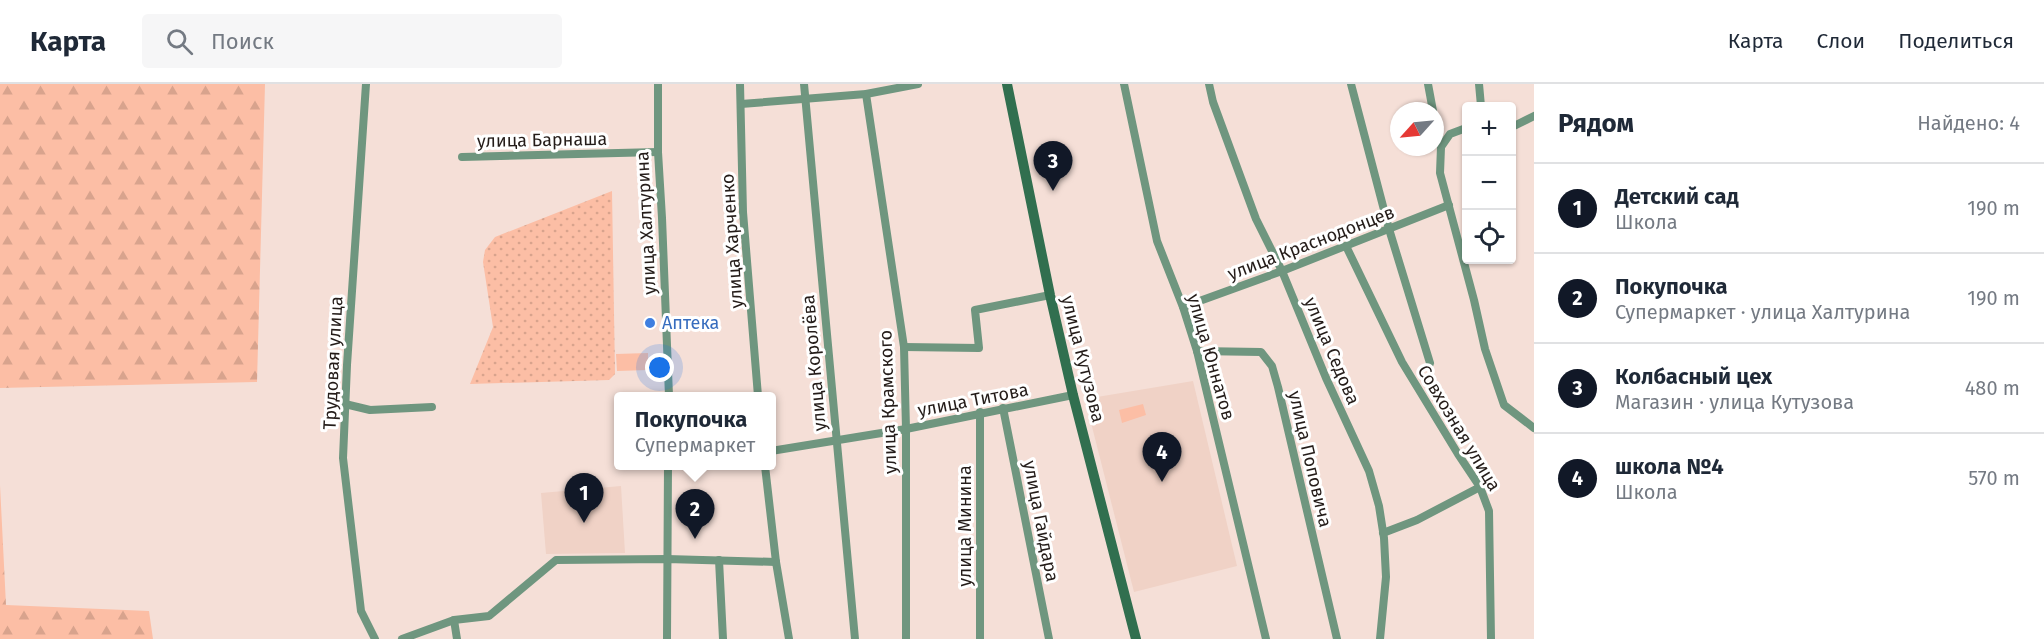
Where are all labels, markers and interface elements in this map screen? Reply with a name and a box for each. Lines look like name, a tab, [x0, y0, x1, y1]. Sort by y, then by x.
search box	[142, 14, 562, 68]
text: Карта	[30, 25, 106, 58]
icon: search	[163, 25, 196, 58]
text: Поиск	[211, 28, 274, 55]
text: Карта	[1728, 28, 1784, 54]
text: Слои	[1817, 28, 1865, 54]
text: Поделиться	[1898, 28, 2014, 54]
north arrow	[1390, 102, 1444, 156]
map controls	[1462, 102, 1516, 264]
button: +	[1462, 102, 1516, 156]
text: Рядом	[1558, 108, 1634, 139]
text: Найдено: 4	[1917, 111, 2020, 135]
street label: улица Барнаша	[477, 128, 607, 152]
pin: 3	[1034, 141, 1072, 191]
street label: улица Халтурина	[631, 151, 661, 295]
button: −	[1462, 156, 1516, 210]
street label: улица Харченко	[716, 173, 748, 309]
text: Детский сад	[1615, 183, 1739, 210]
text: 1	[1573, 196, 1582, 220]
text: 190 m	[1967, 196, 2020, 220]
street label: улица Краснодонцев	[1224, 201, 1398, 285]
button: locate	[1462, 210, 1516, 264]
text: Школа	[1615, 210, 1678, 234]
text: Покупочка	[1615, 273, 1728, 300]
text: 2	[1572, 286, 1583, 310]
text: 190 m	[1967, 286, 2020, 310]
street label: улица Юннатов	[1182, 291, 1240, 423]
street label: улица Кутузова	[1057, 293, 1109, 425]
street label: улица Королёва	[797, 294, 831, 432]
street label: улица Седова	[1299, 294, 1365, 408]
street label: Трудовая улица	[319, 296, 347, 430]
text: Супермаркет · улица Халтурина	[1615, 300, 1910, 324]
place label: Аптека	[662, 312, 719, 334]
marker: Аптека	[643, 316, 657, 330]
street label: улица Крамского	[874, 330, 902, 474]
your location	[645, 353, 674, 382]
street label: Совхозная улица	[1413, 361, 1505, 495]
text: Колбасный цех	[1615, 363, 1772, 390]
text: 3	[1572, 376, 1583, 400]
text: 480 m	[1965, 376, 2020, 400]
street label: улица Титова	[916, 378, 1030, 422]
street label: улица Поповича	[1284, 389, 1336, 529]
text: Магазин · улица Кутузова	[1615, 390, 1854, 414]
popup	[614, 392, 776, 470]
text: Покупочка	[635, 406, 747, 433]
pin: 4	[1142, 432, 1182, 482]
text: Супермаркет	[635, 433, 755, 457]
text: школа №4	[1615, 453, 1724, 480]
street label: улица Гайдара	[1018, 459, 1064, 583]
street label: улица Минина	[954, 465, 976, 587]
text: 4	[1572, 466, 1583, 490]
text: 570 m	[1968, 466, 2020, 490]
pin: 1	[564, 474, 604, 523]
text: Школа	[1615, 480, 1678, 504]
pin: 2	[676, 490, 714, 539]

